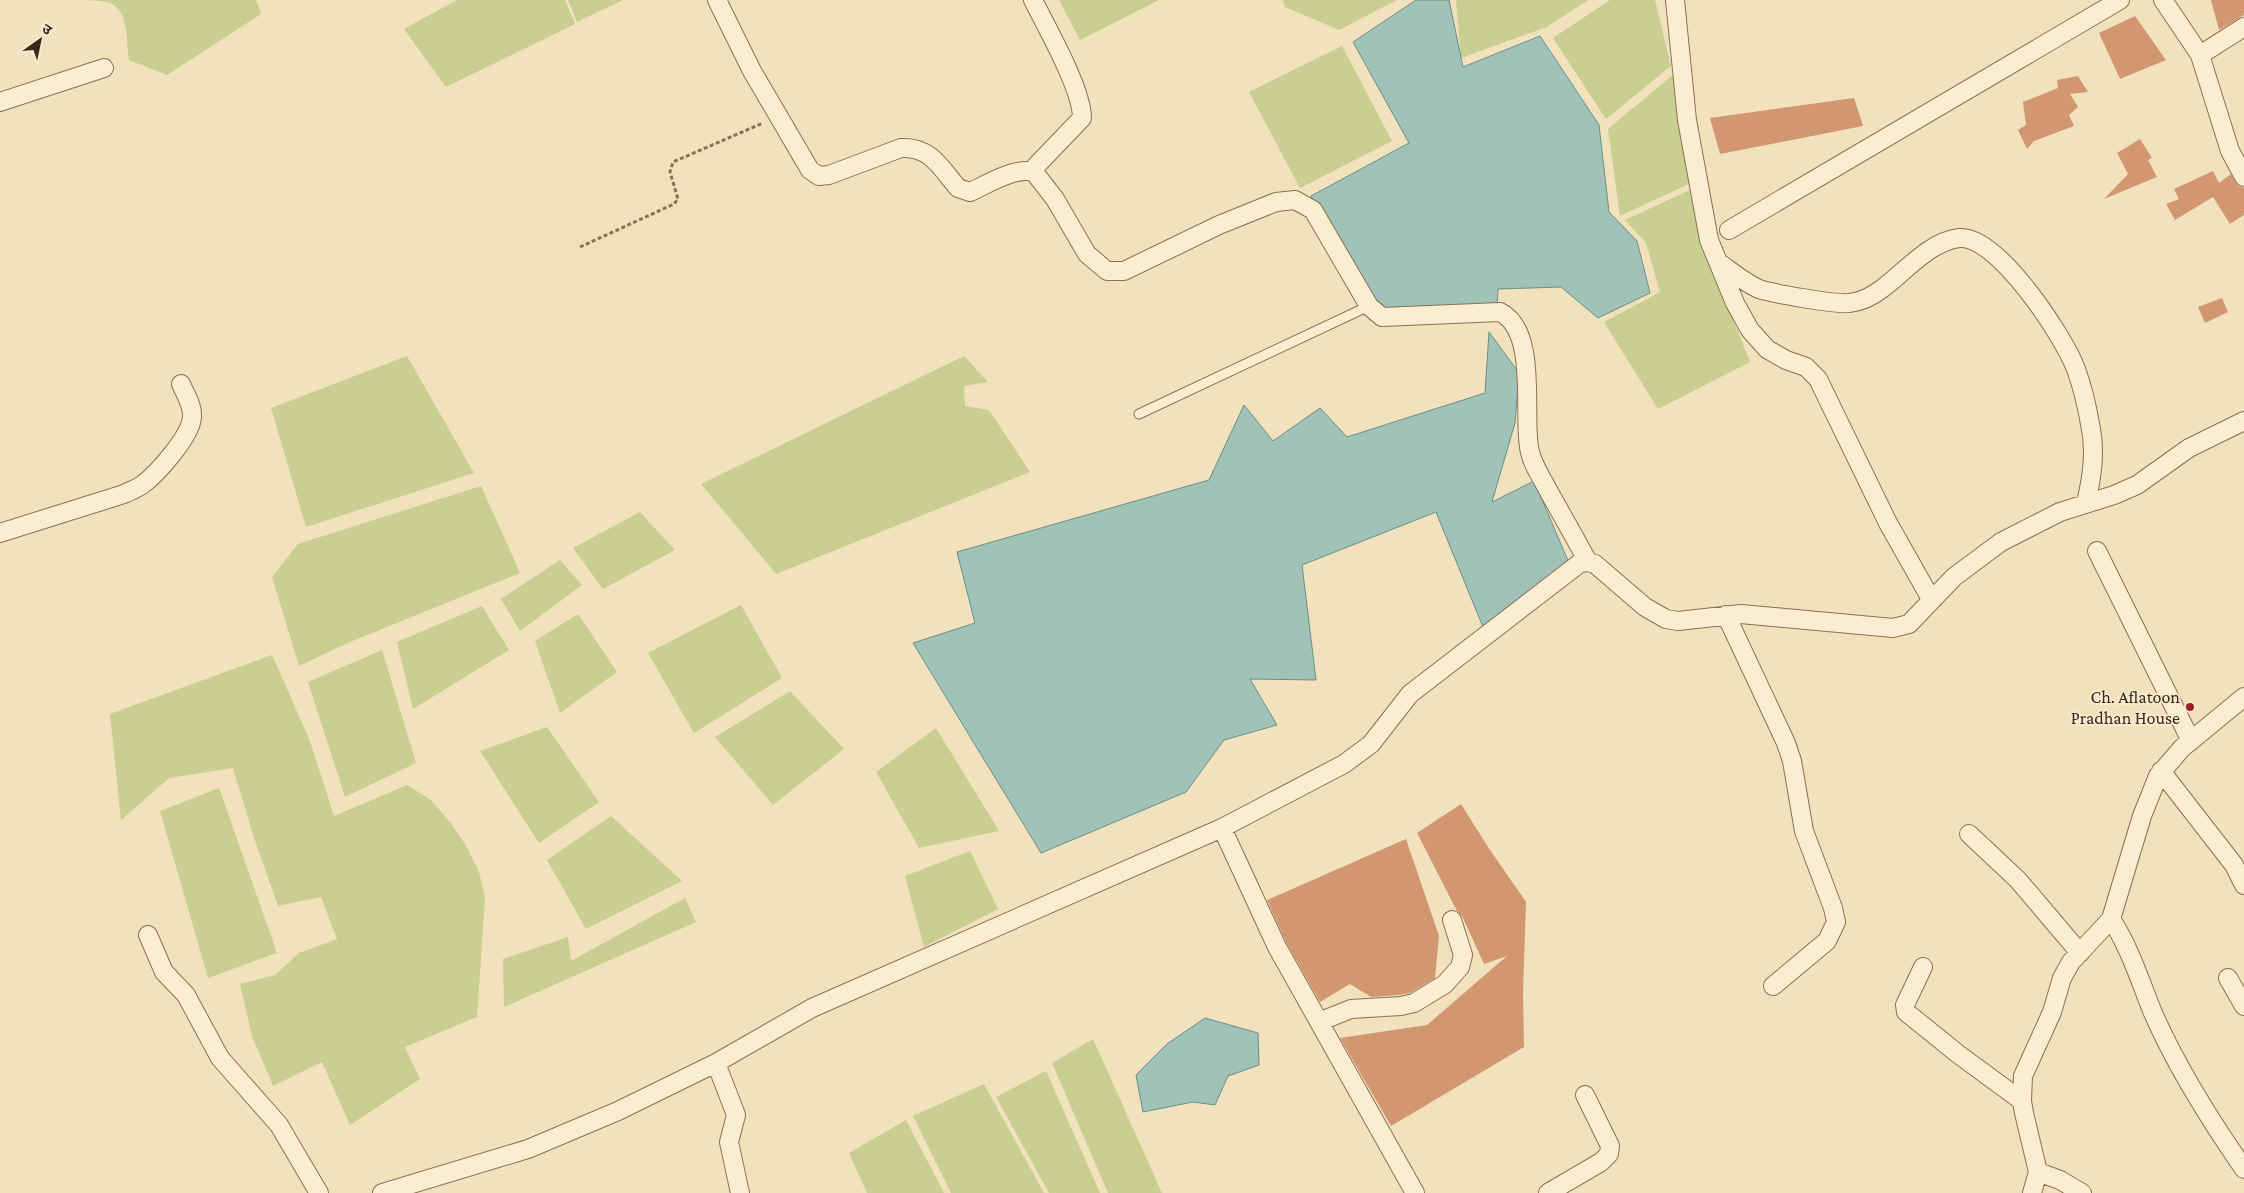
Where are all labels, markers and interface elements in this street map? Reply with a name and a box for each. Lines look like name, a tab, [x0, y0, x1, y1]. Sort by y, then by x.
north arrow	[15, 15, 65, 65]
text: उ	[39, 20, 56, 38]
place label: Ch. Aflatoon Pradhan House	[2071, 687, 2180, 728]
marker: Ch. Aflatoon Pradhan House	[2184, 701, 2196, 713]

